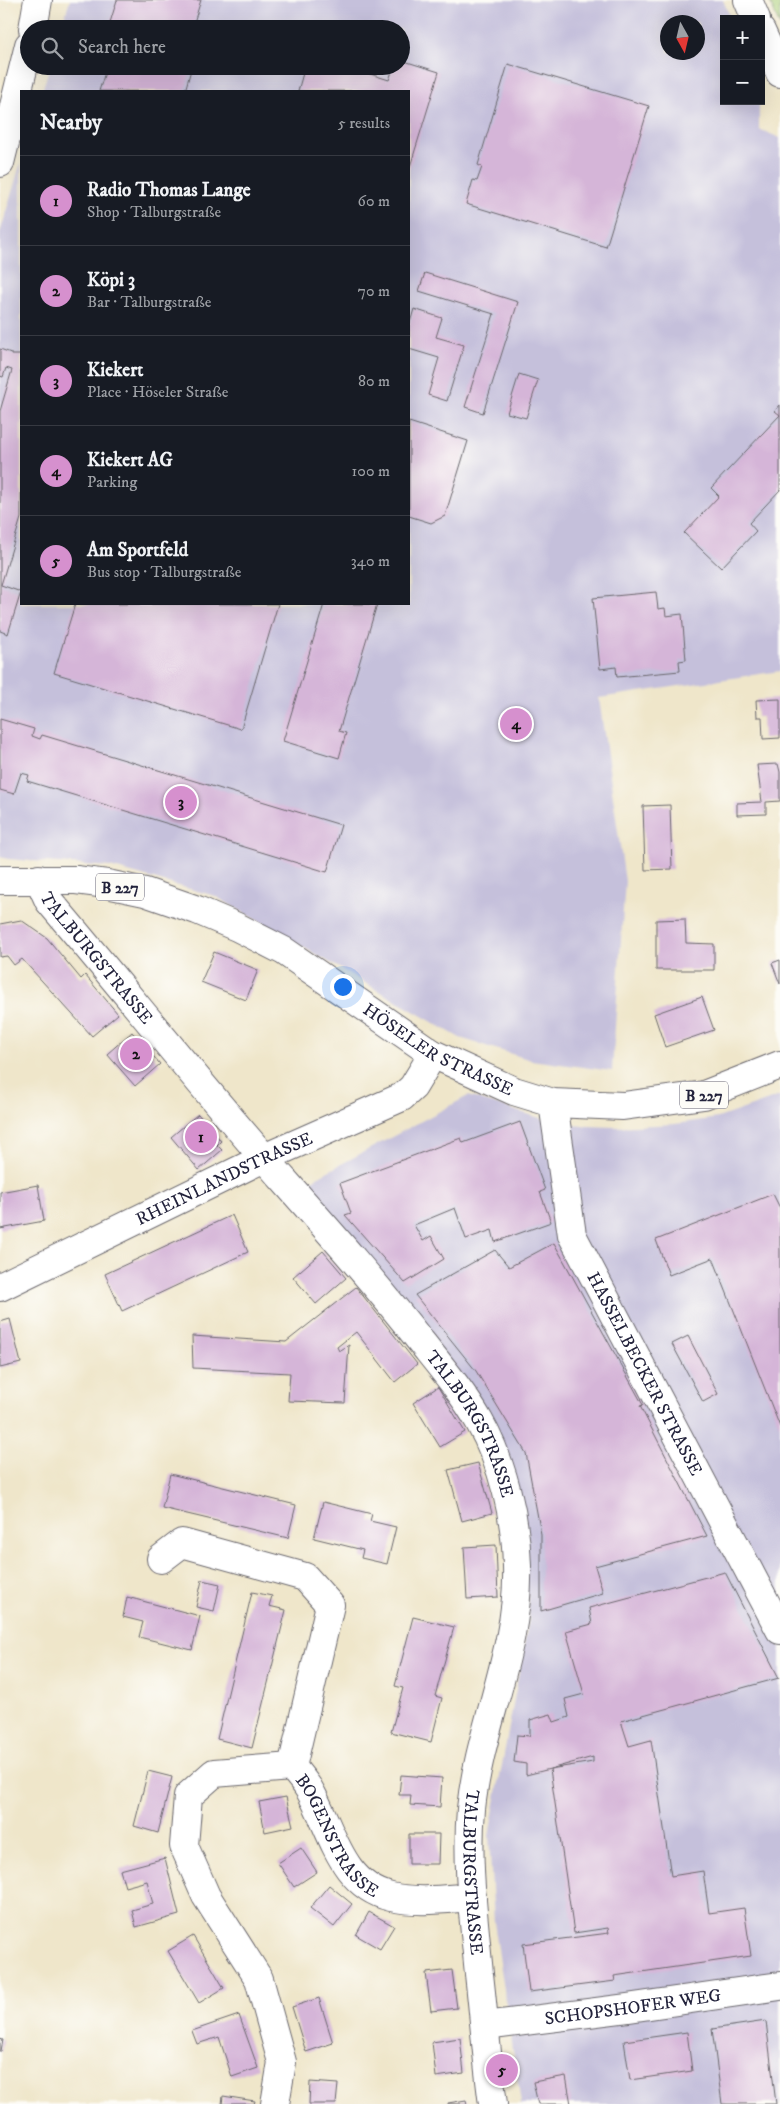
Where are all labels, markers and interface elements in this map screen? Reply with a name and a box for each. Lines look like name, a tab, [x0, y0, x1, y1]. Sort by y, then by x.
north arrow	[660, 15, 705, 60]
map controls	[720, 15, 765, 105]
button: +	[720, 15, 765, 60]
search box	[20, 20, 410, 75]
icon: search	[38, 34, 66, 62]
text: Search here	[78, 36, 166, 59]
button: −	[720, 60, 765, 105]
text: Nearby	[40, 110, 102, 136]
text: 5 results	[338, 113, 390, 133]
text: Radio Thomas Lange	[87, 179, 251, 202]
text: 1	[53, 191, 59, 211]
text: 60 m	[358, 191, 390, 211]
text: Shop · Talburgstraße	[87, 202, 221, 222]
text: Köpi 3	[87, 269, 135, 292]
text: 2	[52, 281, 60, 301]
text: 70 m	[358, 281, 390, 301]
text: Bar · Talburgstraße	[87, 292, 211, 312]
text: Kiekert	[87, 359, 143, 382]
text: 3	[53, 371, 59, 391]
text: 80 m	[358, 371, 390, 391]
text: Place · Höseler Straße	[87, 382, 228, 402]
text: Kiekert AG	[87, 449, 173, 472]
text: 4	[51, 461, 61, 481]
text: 100 m	[352, 461, 390, 481]
text: Parking	[87, 472, 137, 492]
text: Am Sportfeld	[87, 539, 188, 562]
text: 5	[52, 551, 60, 571]
text: 340 m	[351, 551, 390, 571]
text: Bus stop · Talburgstraße	[87, 562, 241, 582]
pin: 4	[500, 705, 532, 743]
pin: 3	[165, 783, 197, 821]
road number: B 227	[96, 874, 144, 900]
street label: TALBURGSTRASSE	[34, 889, 157, 1029]
your location	[330, 974, 356, 1000]
street label: HÖSELER STRASSE	[358, 999, 517, 1101]
pin: 2	[120, 1035, 152, 1073]
road number: B 227	[680, 1082, 728, 1108]
pin: 1	[185, 1118, 217, 1156]
street label: RHEINLANDSTRASSE	[133, 1128, 316, 1231]
street label: HASSELBECKER STRASSE	[582, 1269, 707, 1480]
street label: TALBURGSTRASSE	[421, 1347, 518, 1500]
street label: BOGENSTRASSE	[290, 1770, 382, 1903]
street label: TALBURGSTRASSE	[457, 1788, 487, 1956]
street label: SCHOPSHOFER WEG	[543, 1985, 723, 2030]
pin: 5	[486, 2051, 518, 2089]

